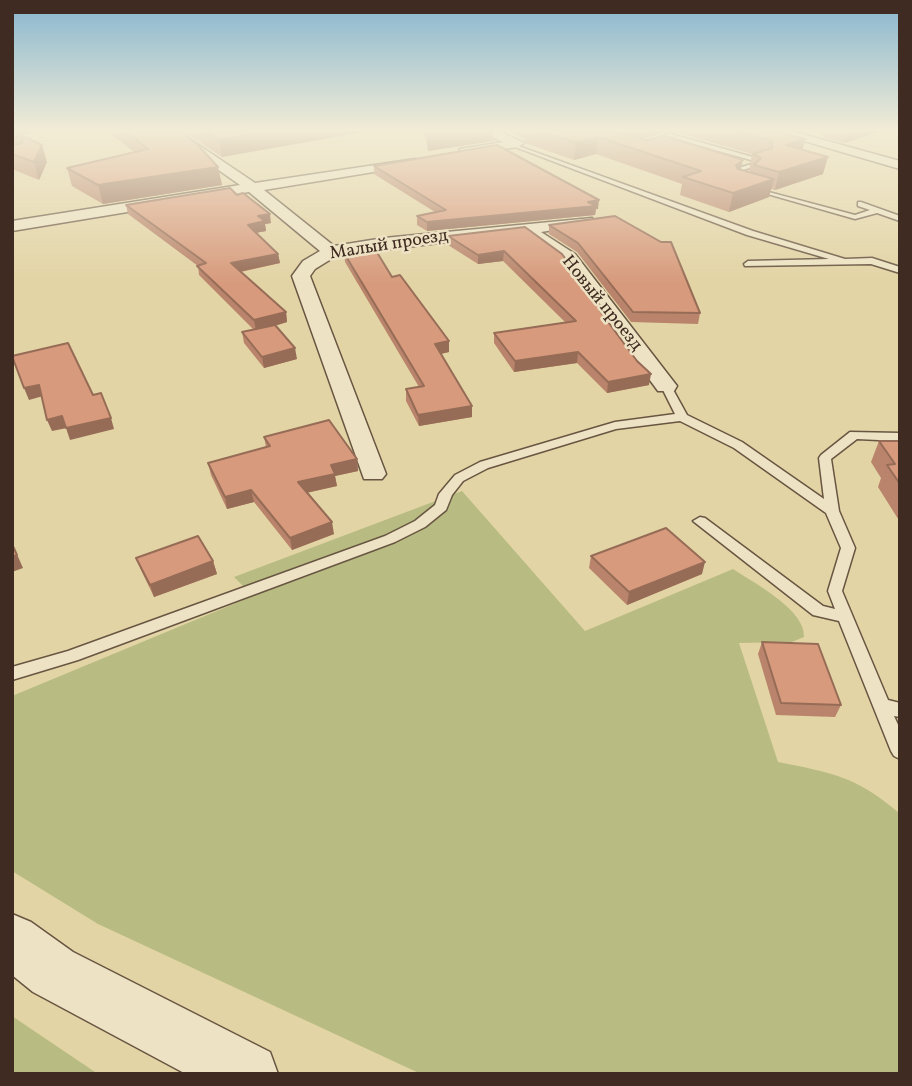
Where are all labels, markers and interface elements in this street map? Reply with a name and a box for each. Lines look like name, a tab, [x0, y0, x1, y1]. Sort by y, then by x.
street label: Малый проезд	[328, 226, 450, 266]
street label: Новый проезд	[556, 252, 646, 356]

